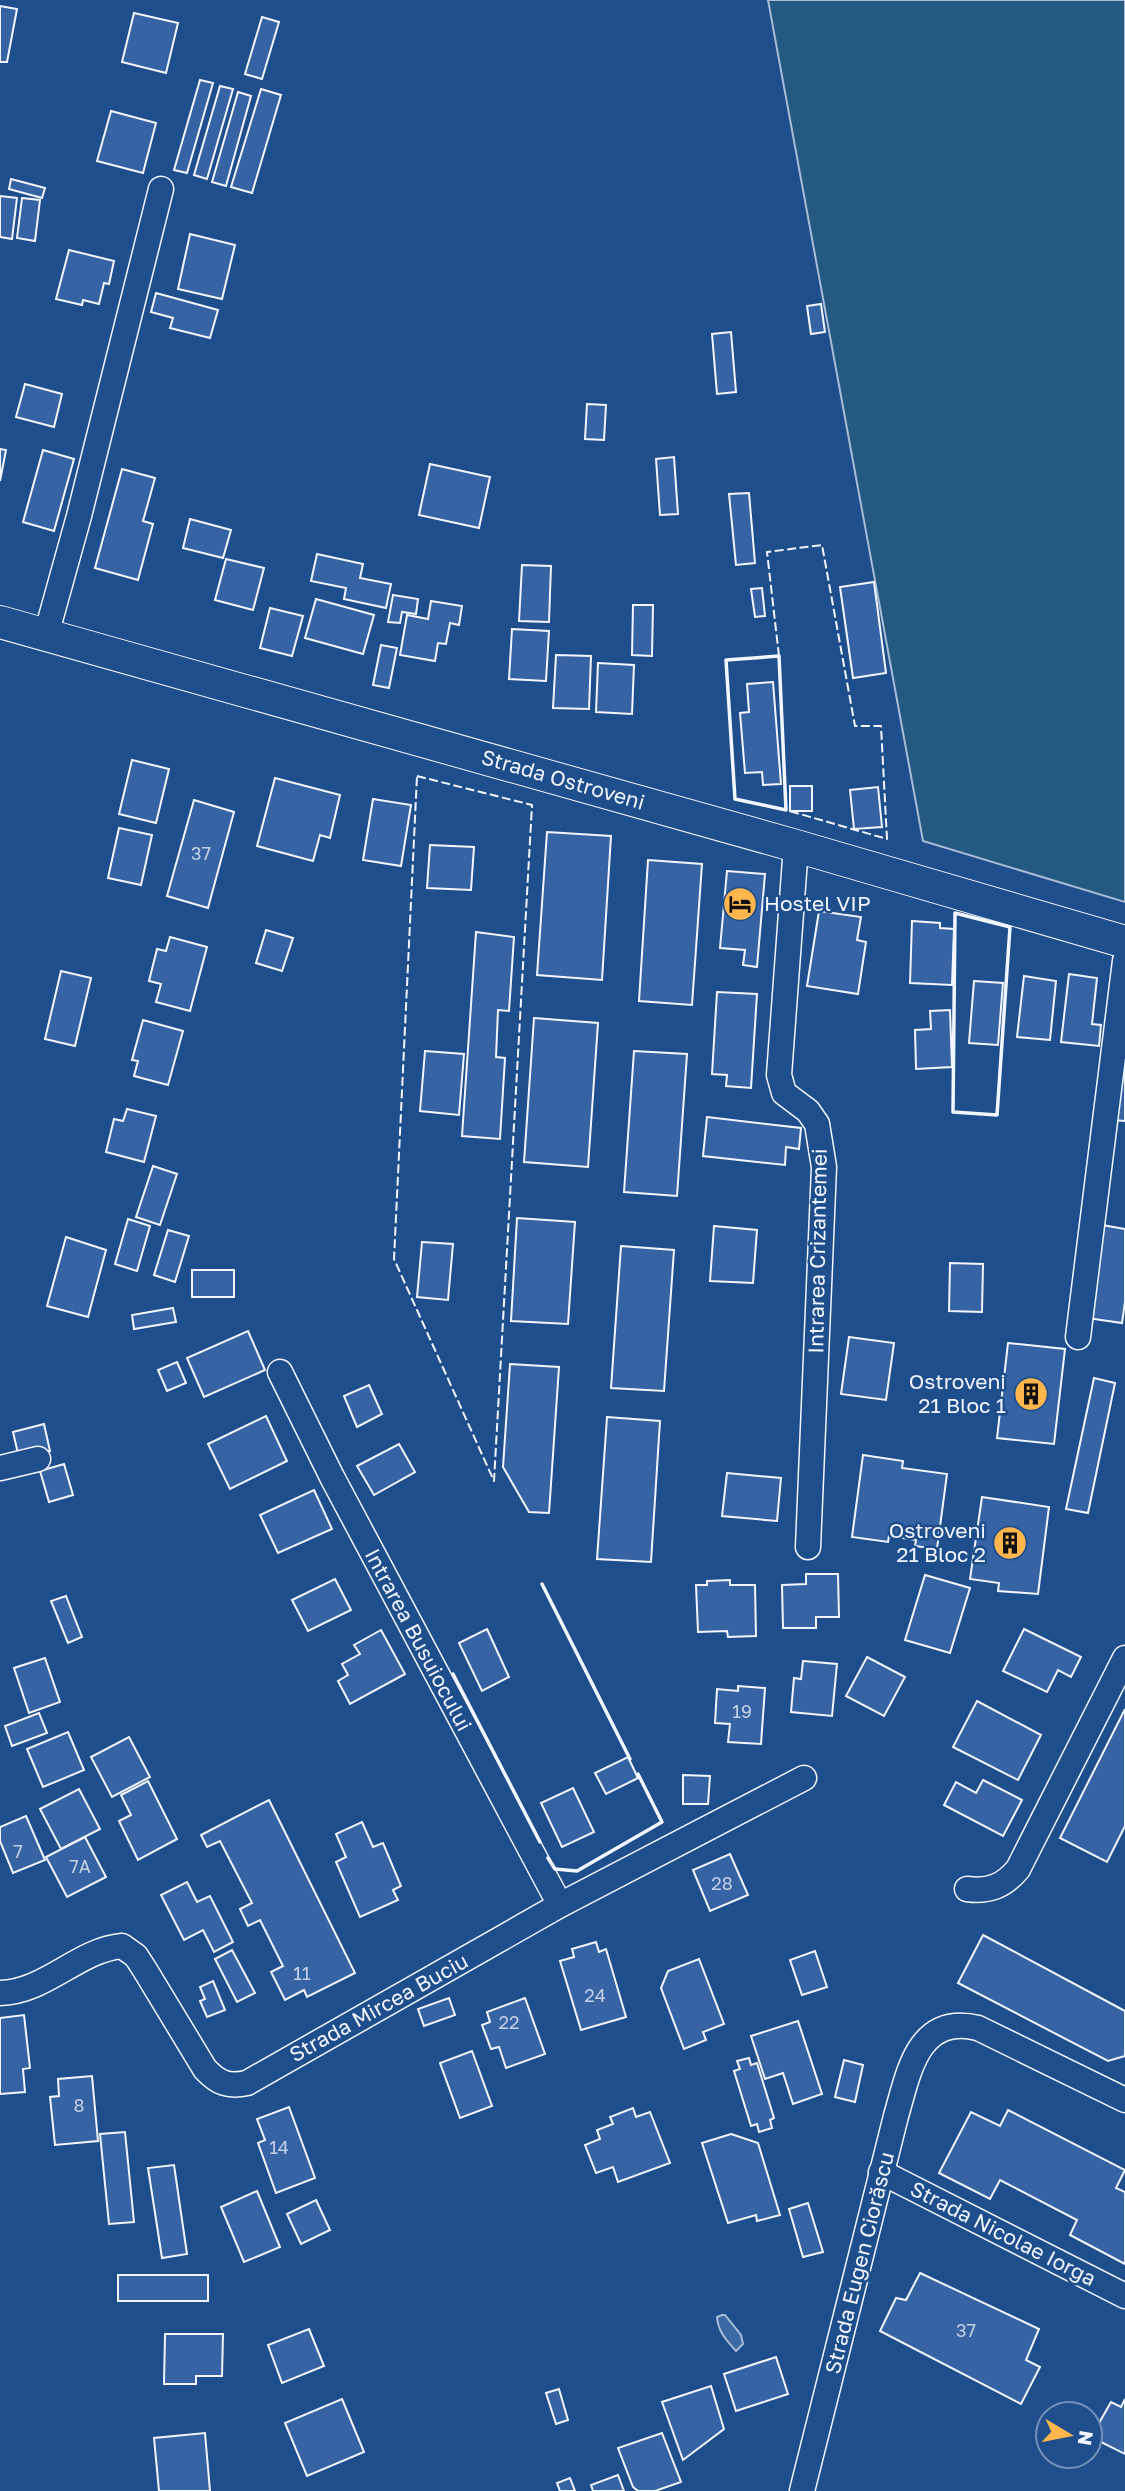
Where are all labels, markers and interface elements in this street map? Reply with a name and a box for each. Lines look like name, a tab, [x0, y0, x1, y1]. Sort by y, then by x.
street label: Strada Ostroveni	[479, 743, 648, 815]
house number: 37	[191, 842, 211, 864]
hotel icon: Hostel VIP	[721, 885, 759, 923]
place label: Hostel VIP	[764, 890, 871, 916]
street label: Intrarea Crizantemei	[802, 1148, 832, 1354]
place label: Ostroveni 21 Bloc 1	[909, 1368, 1006, 1418]
building icon: Ostroveni 21 Bloc 1	[1012, 1375, 1050, 1413]
place label: Ostroveni 21 Bloc 2	[889, 1517, 986, 1567]
building icon: Ostroveni 21 Bloc 2	[991, 1524, 1029, 1562]
street label: Intrarea Busuiocului	[360, 1544, 478, 1735]
house number: 19	[732, 1700, 752, 1722]
house number: 7	[13, 1840, 23, 1862]
house number: 7A	[69, 1855, 91, 1877]
house number: 28	[711, 1872, 733, 1894]
street label: Strada Mircea Buciu	[285, 1947, 472, 2067]
house number: 11	[293, 1962, 311, 1984]
house number: 24	[584, 1984, 606, 2006]
house number: 22	[499, 2011, 519, 2033]
house number: 8	[74, 2094, 84, 2116]
house number: 14	[269, 2136, 289, 2158]
street label: Strada Eugen Ciorăscu	[819, 2149, 899, 2376]
street label: Strada Nicolae Iorga	[906, 2175, 1101, 2291]
house number: 37	[956, 2319, 976, 2341]
north arrow	[1034, 2400, 1104, 2470]
text: N	[1074, 2429, 1099, 2447]

